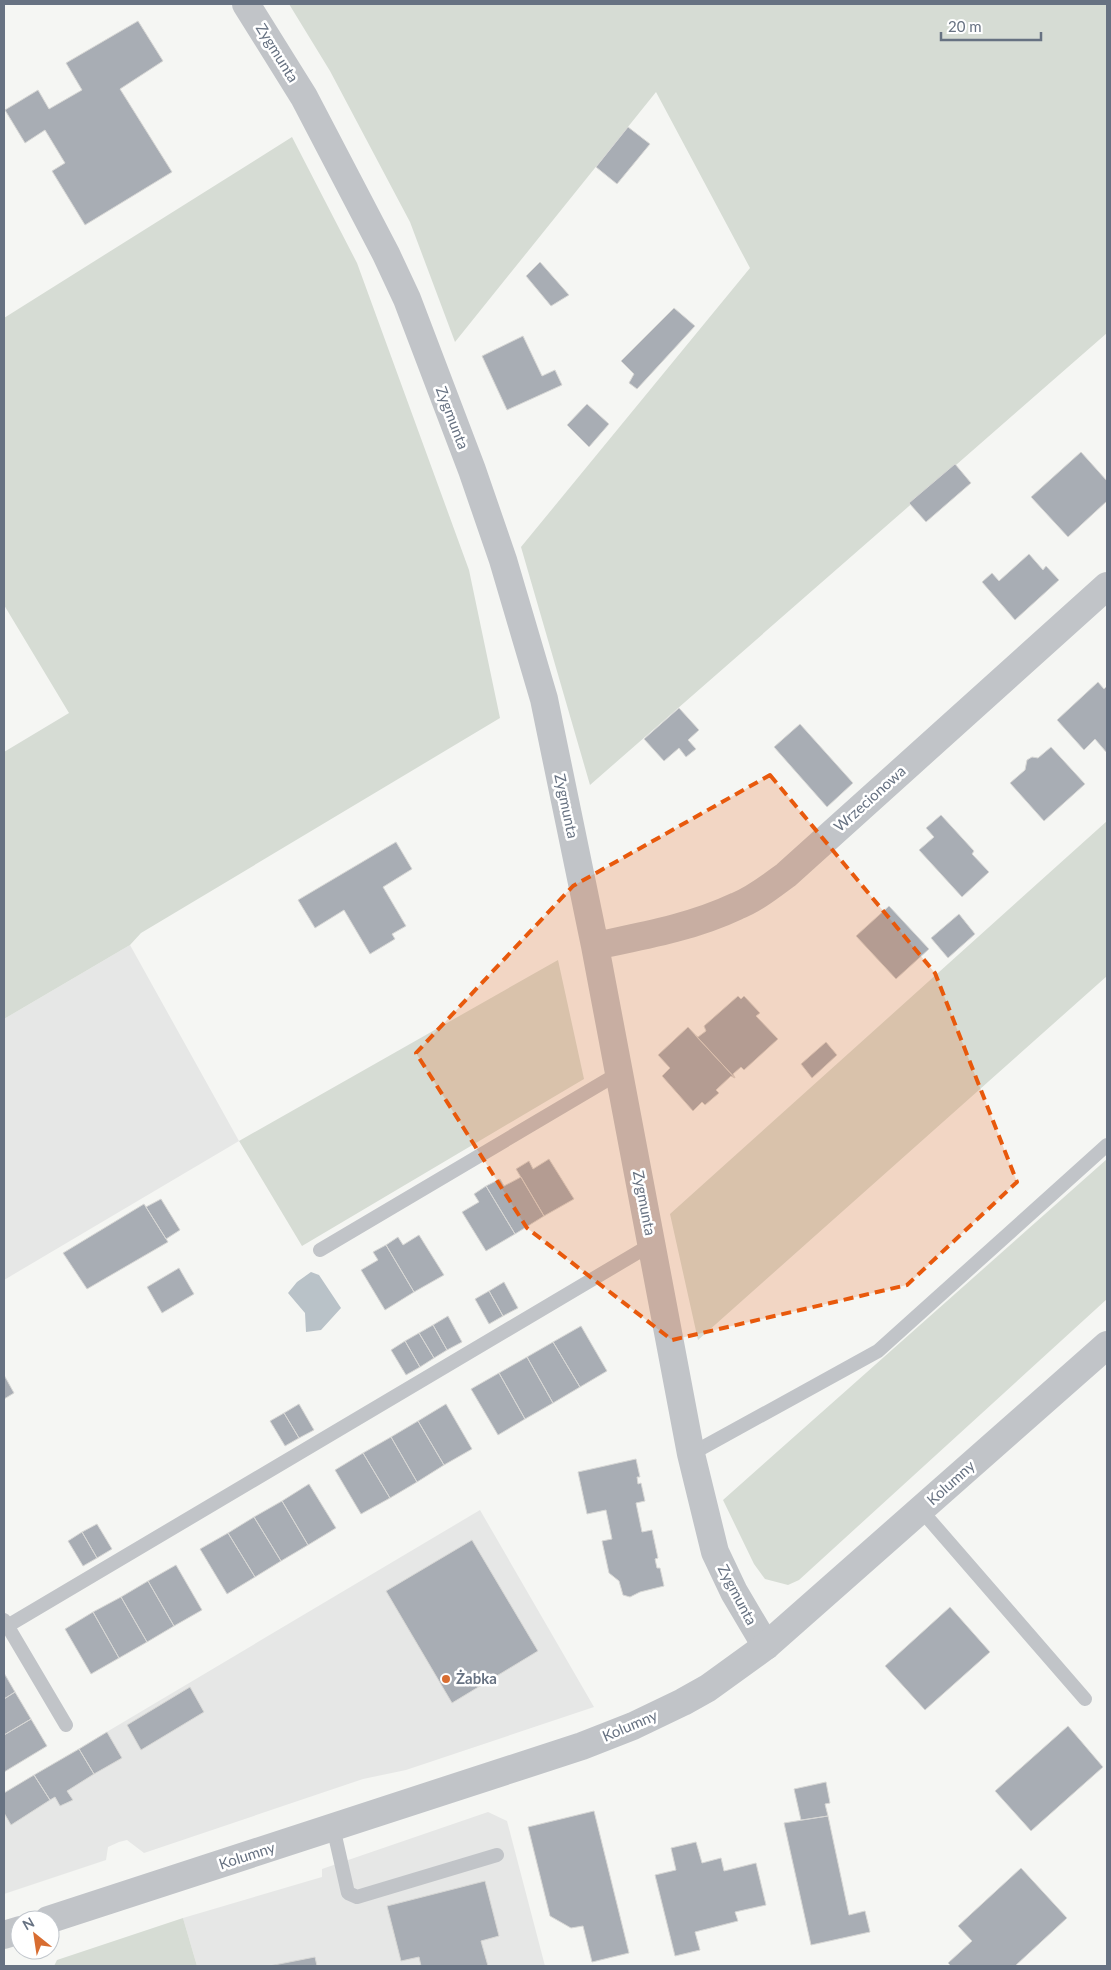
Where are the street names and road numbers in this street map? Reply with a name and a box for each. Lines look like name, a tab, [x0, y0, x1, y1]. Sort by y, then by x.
street label: Zygmunta	[253, 20, 303, 85]
street label: Zygmunta	[433, 384, 473, 452]
street label: Wrzecionowa	[830, 761, 909, 835]
street label: Zygmunta	[551, 772, 583, 840]
street label: Zygmunta	[630, 1169, 660, 1237]
street label: Kolumny	[923, 1456, 978, 1508]
street label: Zygmunta	[715, 1561, 761, 1628]
street label: Kolumny	[599, 1705, 660, 1745]
street label: Kolumny	[216, 1837, 277, 1873]

